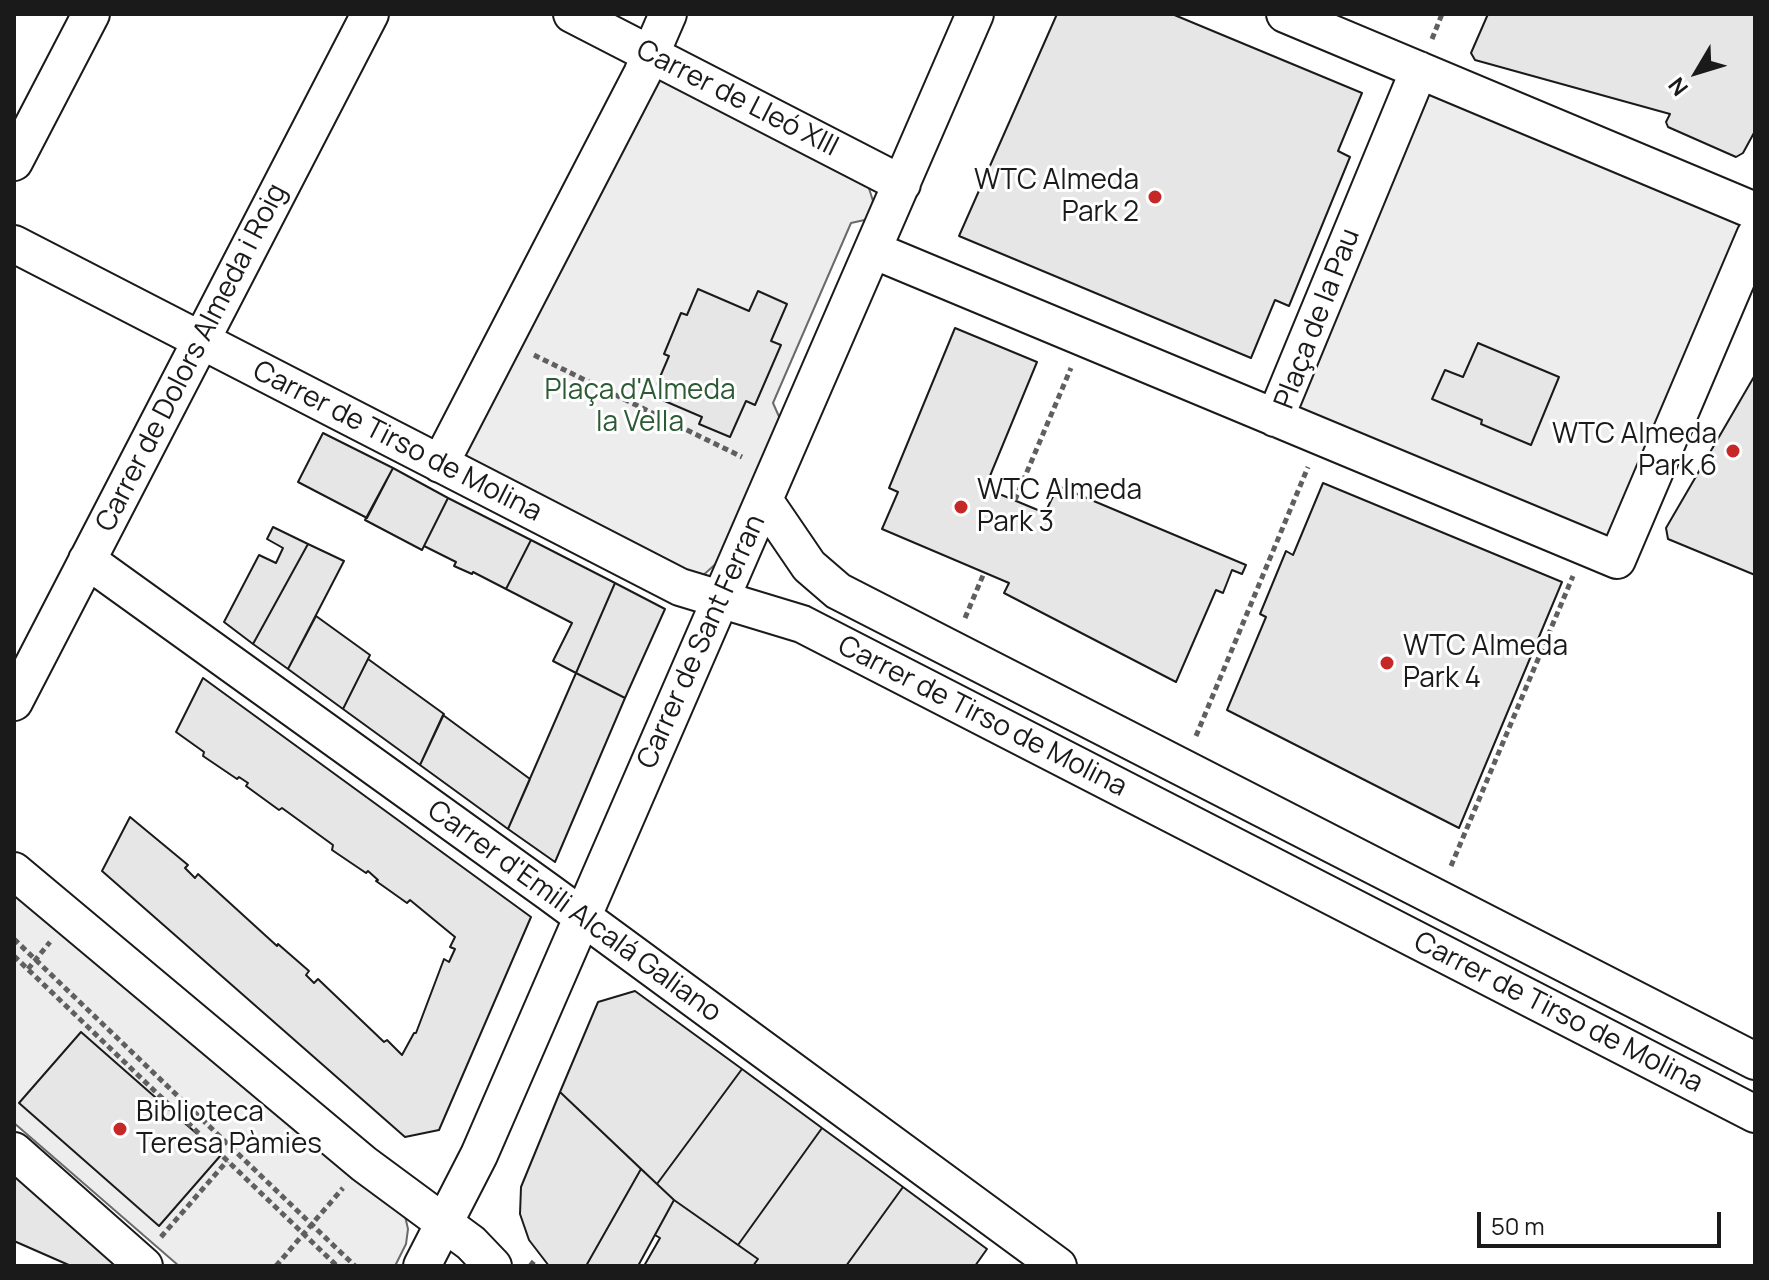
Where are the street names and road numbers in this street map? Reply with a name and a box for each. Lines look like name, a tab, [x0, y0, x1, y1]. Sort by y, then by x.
street label: Carrer de Lleó XIII	[630, 34, 844, 164]
street label: Carrer de Dolors Almeda i Roig	[89, 178, 295, 538]
street label: Plaça de la Pau	[1268, 224, 1368, 414]
street label: Carrer de Tirso de Molina	[247, 354, 547, 530]
street label: Carrer de Sant Ferran	[631, 510, 773, 774]
street label: Carrer de Tirso de Molina	[832, 629, 1132, 805]
street label: Carrer d'Emili Alcalá Galiano	[421, 794, 727, 1030]
street label: Carrer de Tirso de Molina	[1408, 925, 1708, 1101]

